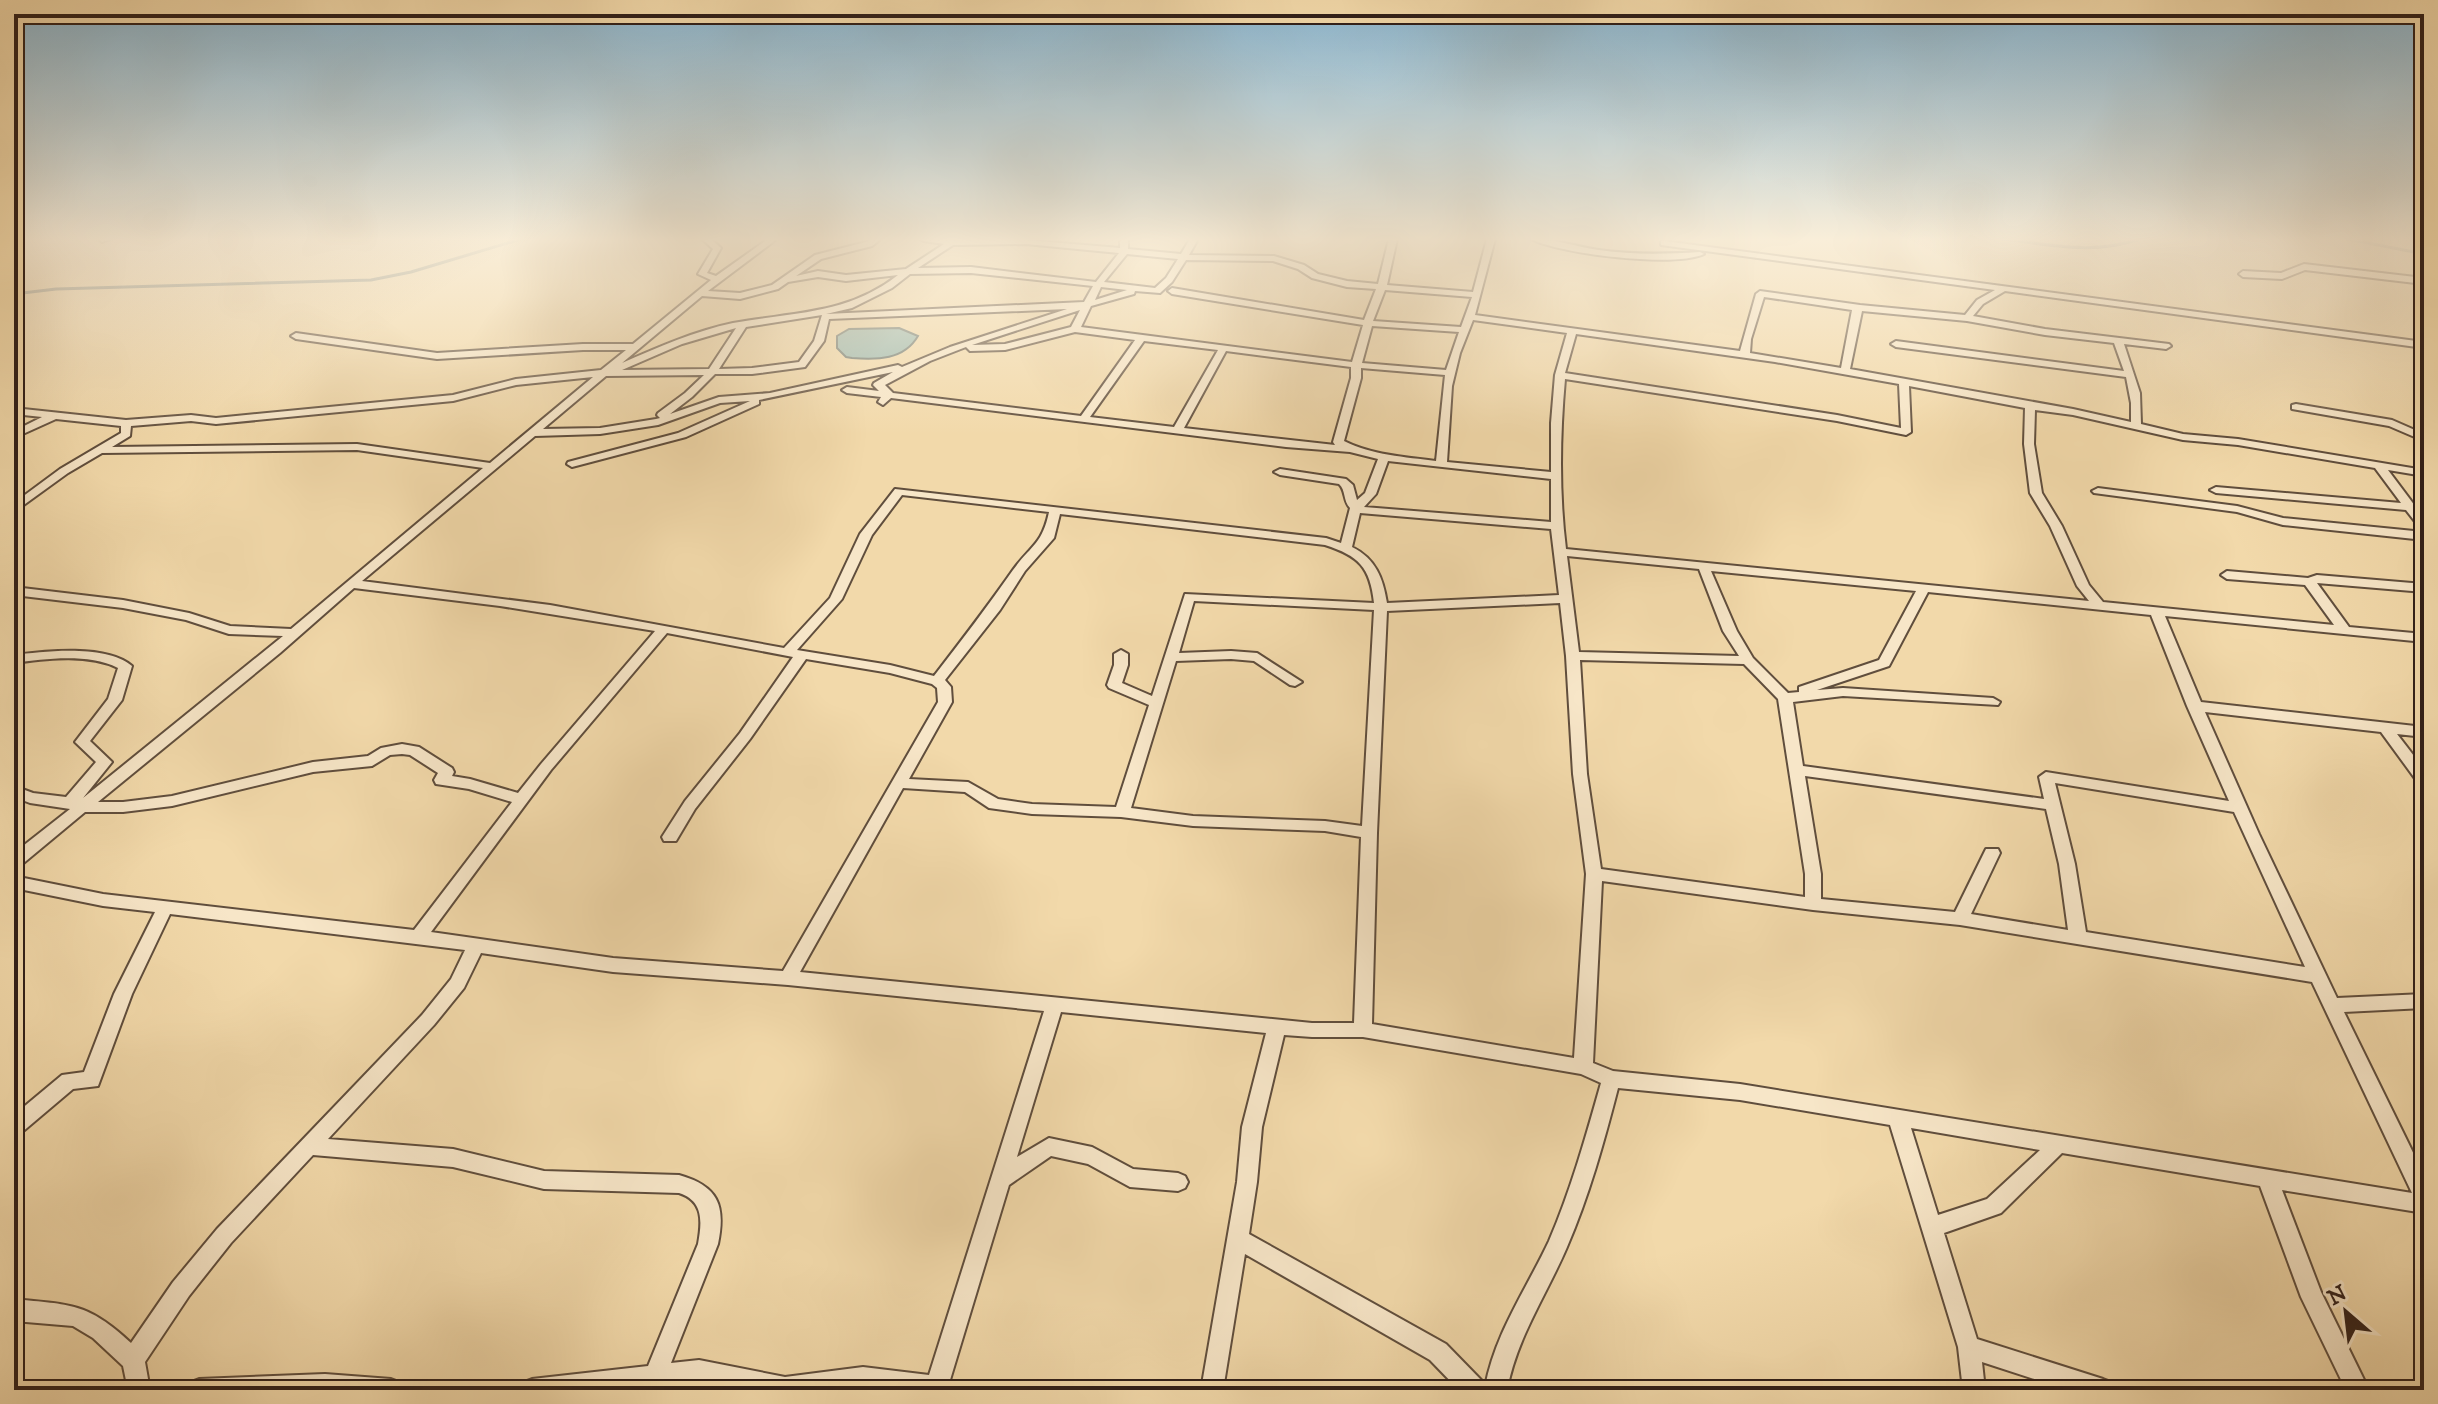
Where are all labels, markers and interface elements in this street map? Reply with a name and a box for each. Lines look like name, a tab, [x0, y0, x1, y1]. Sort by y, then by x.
north arrow	[2306, 1272, 2386, 1352]
text: N	[2323, 1280, 2352, 1312]

